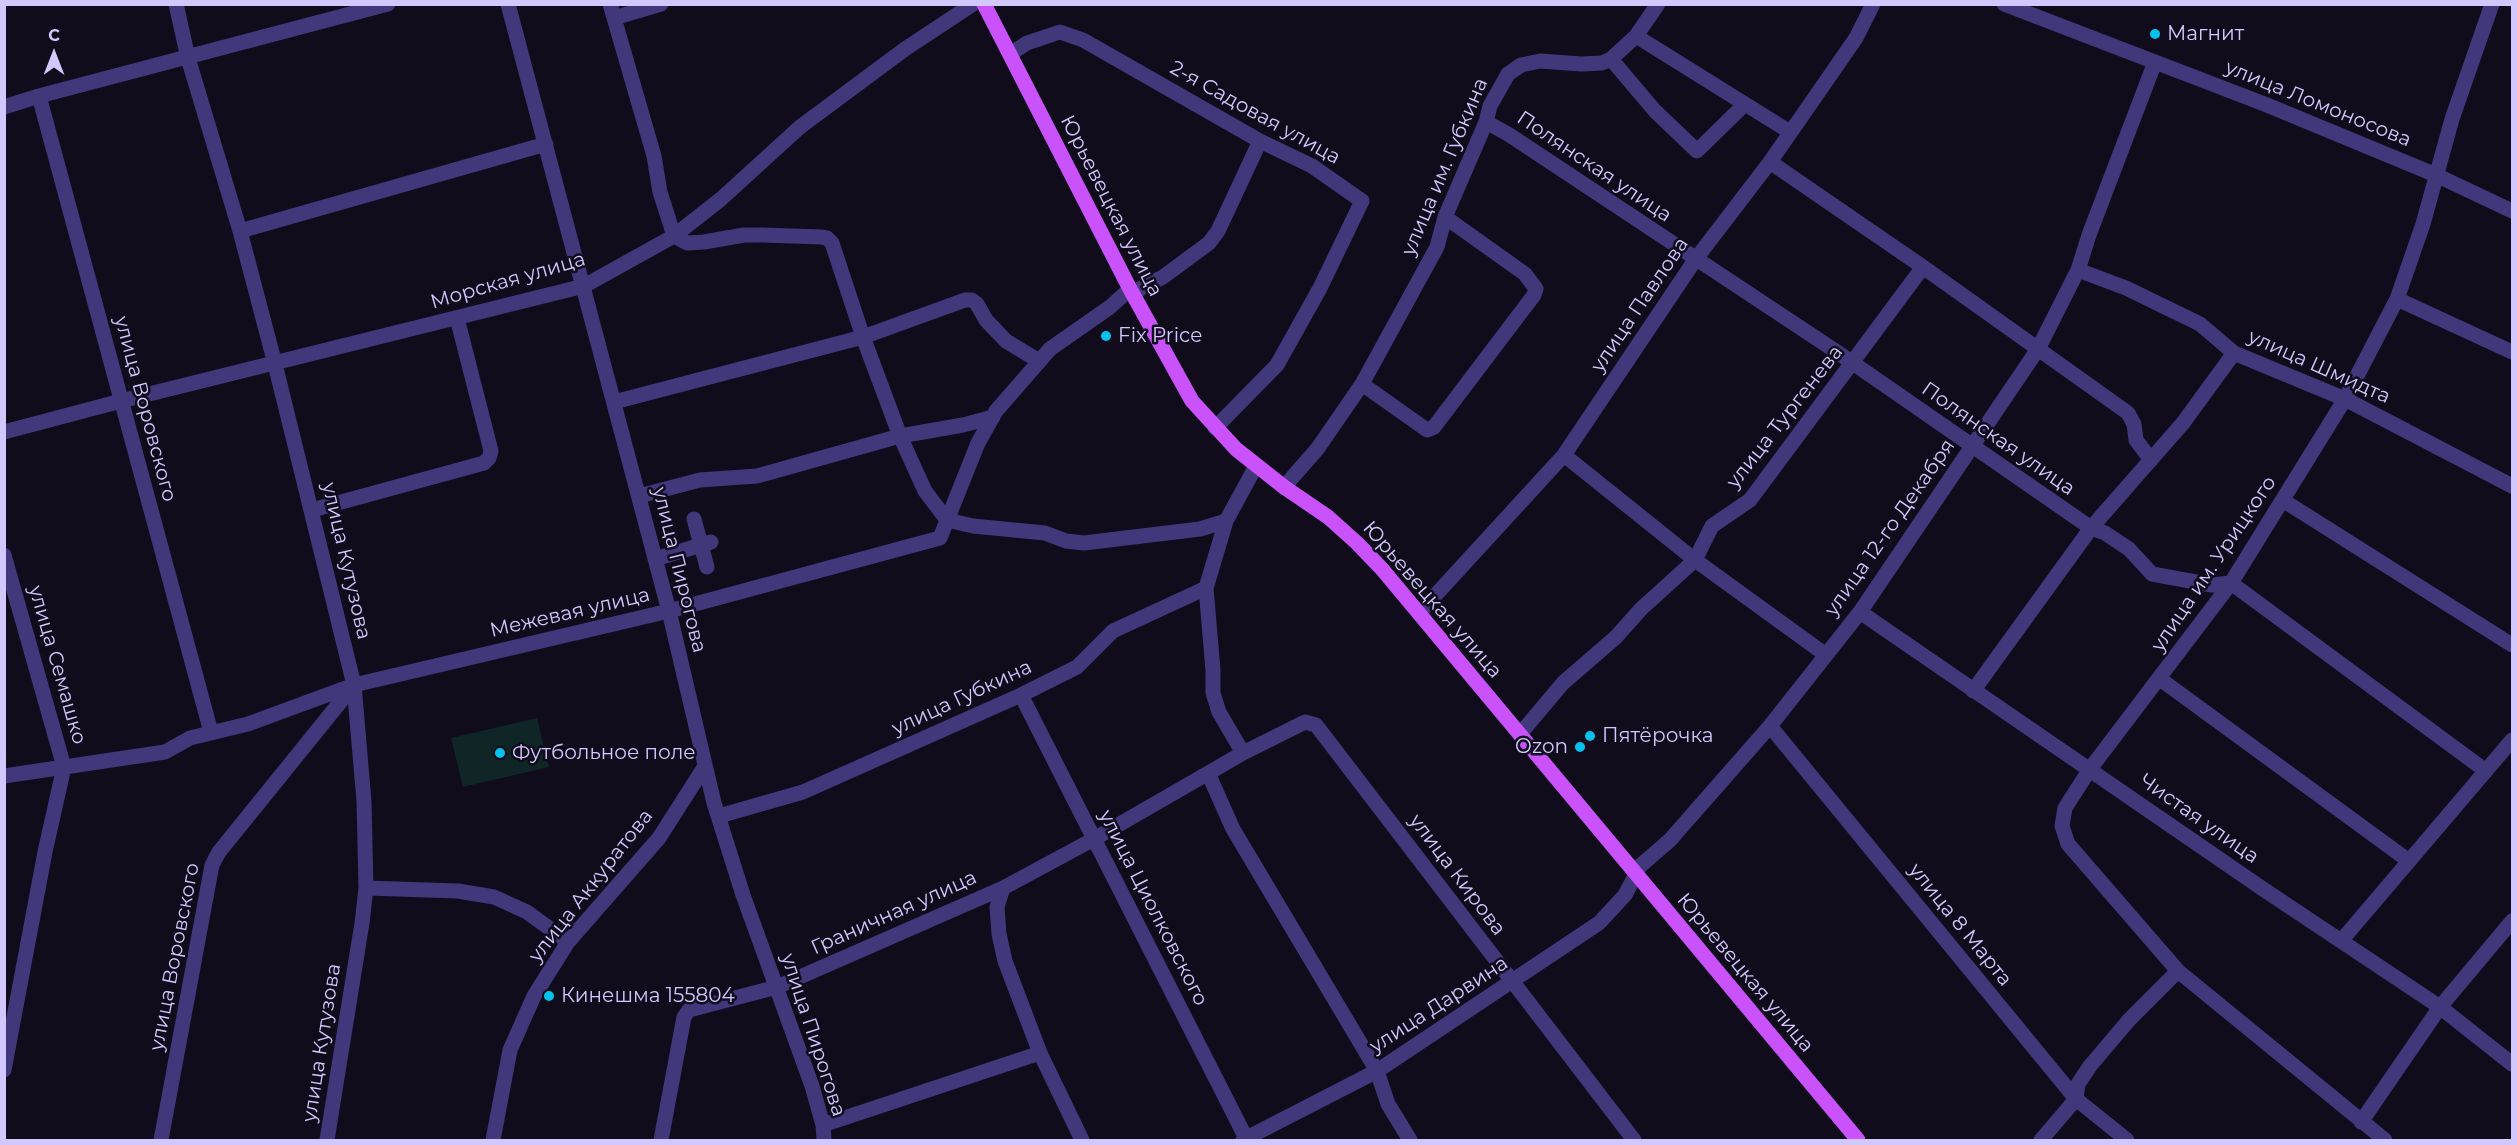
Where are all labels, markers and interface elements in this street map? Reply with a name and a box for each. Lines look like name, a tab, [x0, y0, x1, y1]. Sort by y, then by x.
place label: Магнит	[2167, 22, 2244, 46]
north arrow	[24, 24, 84, 84]
text: С	[48, 26, 60, 45]
marker: Магнит	[2148, 27, 2162, 41]
street label: 2-я Садовая улица	[1166, 56, 1344, 170]
street label: улица Ломоносова	[2221, 56, 2415, 152]
street label: улица им. Губкина	[1397, 75, 1493, 259]
street label: Полянская улица	[1512, 106, 1676, 228]
street label: Юрьевецкая улица	[1055, 111, 1167, 301]
street label: улица Павлова	[1586, 233, 1694, 377]
street label: Морская улица	[428, 247, 588, 315]
street label: улица Воровского	[109, 314, 181, 504]
place label: Fix Price	[1118, 324, 1202, 348]
street label: улица Шмидта	[2244, 325, 2394, 409]
marker: Fix Price	[1099, 329, 1113, 343]
street label: улица Тургенева	[1722, 341, 1848, 493]
street label: Полянская улица	[1917, 377, 2079, 501]
street label: улица 12-го Декабря	[1820, 435, 1960, 621]
street label: улица им. Урицкого	[2146, 472, 2282, 656]
street label: улица Кутузова	[316, 480, 376, 642]
street label: улица Пирогова	[647, 485, 711, 655]
street label: Юрьевецкая улица	[1357, 517, 1507, 683]
street label: улица Семашко	[23, 583, 91, 747]
street label: Межевая улица	[488, 583, 652, 643]
street label: улица Губкина	[888, 655, 1036, 741]
place label: Пятёрочка	[1602, 724, 1713, 748]
marker: Пятёрочка	[1583, 729, 1597, 743]
place label: Ozon	[1515, 735, 1568, 759]
marker: Ozon	[1573, 740, 1587, 754]
place label: Футбольное поле	[512, 741, 696, 765]
marker: Футбольное поле	[493, 746, 507, 760]
street label: Чистая улица	[2135, 769, 2263, 869]
street label: улица Аккуратова	[524, 805, 658, 967]
street label: улица Циолковского	[1093, 806, 1213, 1010]
street label: улица Кирова	[1404, 810, 1510, 940]
street label: улица 8 Марта	[1903, 859, 2017, 991]
street label: улица Воровского	[145, 861, 205, 1053]
street label: Граничная улица	[808, 866, 980, 960]
street label: Юрьевецкая улица	[1671, 889, 1819, 1057]
street label: улица Пирогова	[775, 950, 851, 1120]
street label: улица Дарвина	[1365, 951, 1513, 1059]
street label: улица Кутузова	[298, 962, 346, 1124]
place label: Кинешма 155804	[561, 984, 735, 1008]
marker: Кинешма 155804	[542, 989, 556, 1003]

